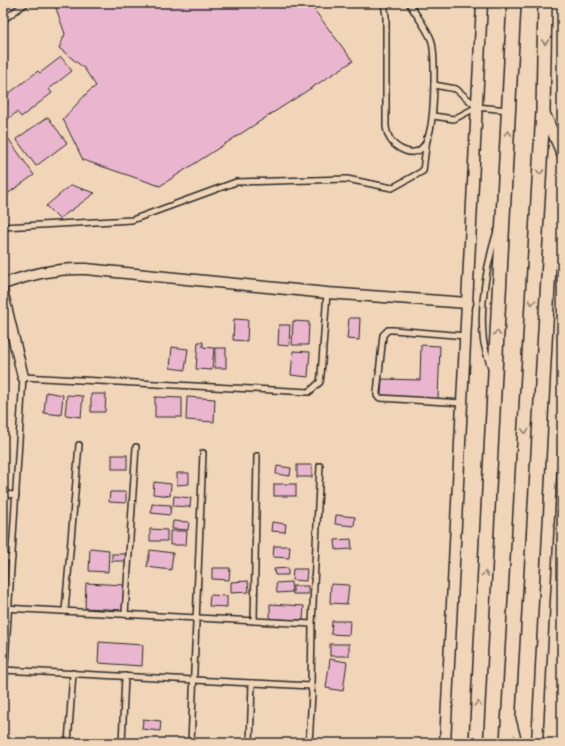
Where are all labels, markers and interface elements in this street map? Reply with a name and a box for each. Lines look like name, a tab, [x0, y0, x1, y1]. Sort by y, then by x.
one-way arrow	[541, 39, 549, 45]
one-way arrow	[504, 130, 513, 136]
one-way arrow	[535, 169, 544, 175]
one-way arrow	[528, 299, 537, 305]
one-way arrow	[493, 330, 502, 336]
one-way arrow	[520, 428, 529, 434]
one-way arrow	[480, 571, 489, 577]
one-way arrow	[473, 701, 482, 707]

